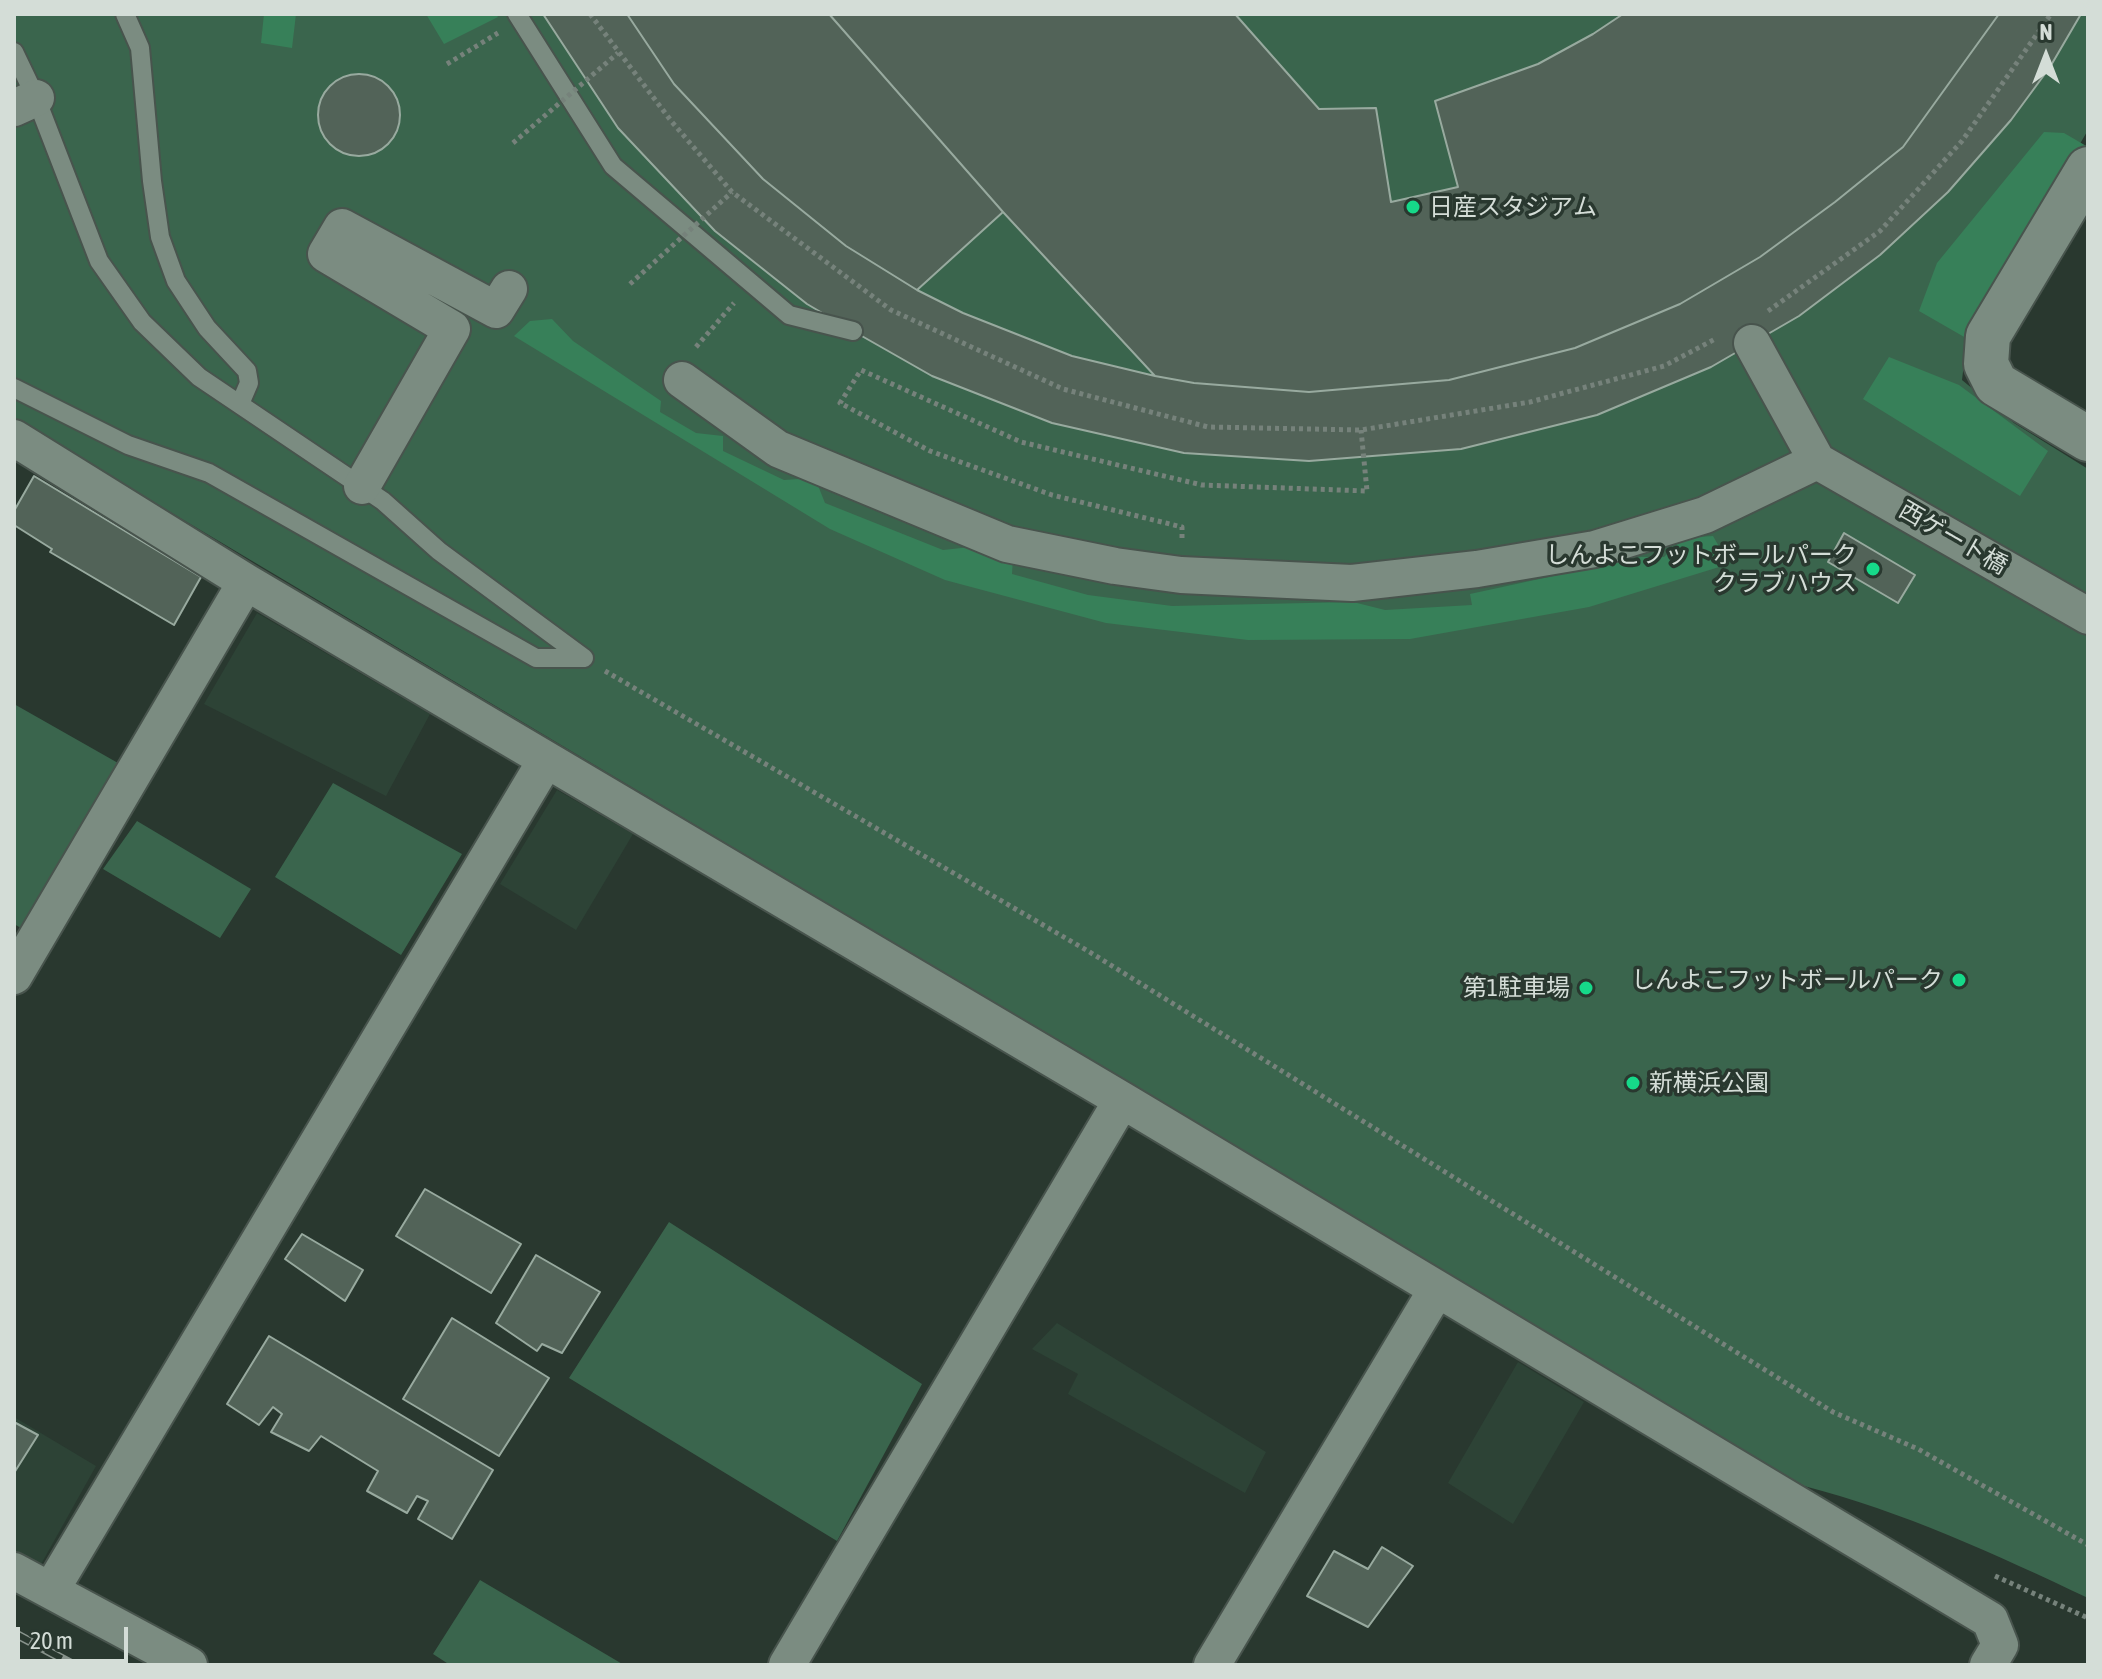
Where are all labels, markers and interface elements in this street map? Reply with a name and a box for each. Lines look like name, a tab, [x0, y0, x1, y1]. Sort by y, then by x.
north arrow	[2006, 16, 2086, 96]
text: N	[2040, 19, 2052, 45]
place label: 日産スタジアム	[1429, 193, 1597, 221]
marker: 日産スタジアム	[1404, 198, 1422, 216]
street label: 西ゲート橋	[1894, 496, 2012, 580]
place label: しんよこフットボールパーク クラブハウス	[1545, 541, 1857, 597]
marker: しんよこフットボールパーク クラブハウス	[1864, 560, 1882, 578]
place label: しんよこフットボールパーク	[1631, 966, 1943, 994]
marker: しんよこフットボールパーク	[1950, 971, 1968, 989]
place label: 第1駐車場	[1463, 974, 1570, 1002]
marker: 第1駐車場	[1577, 979, 1595, 997]
place label: 新横浜公園	[1649, 1069, 1769, 1097]
marker: 新横浜公園	[1624, 1074, 1642, 1092]
scale bar	[20, 1611, 132, 1661]
text: 20 m	[30, 1627, 73, 1654]

